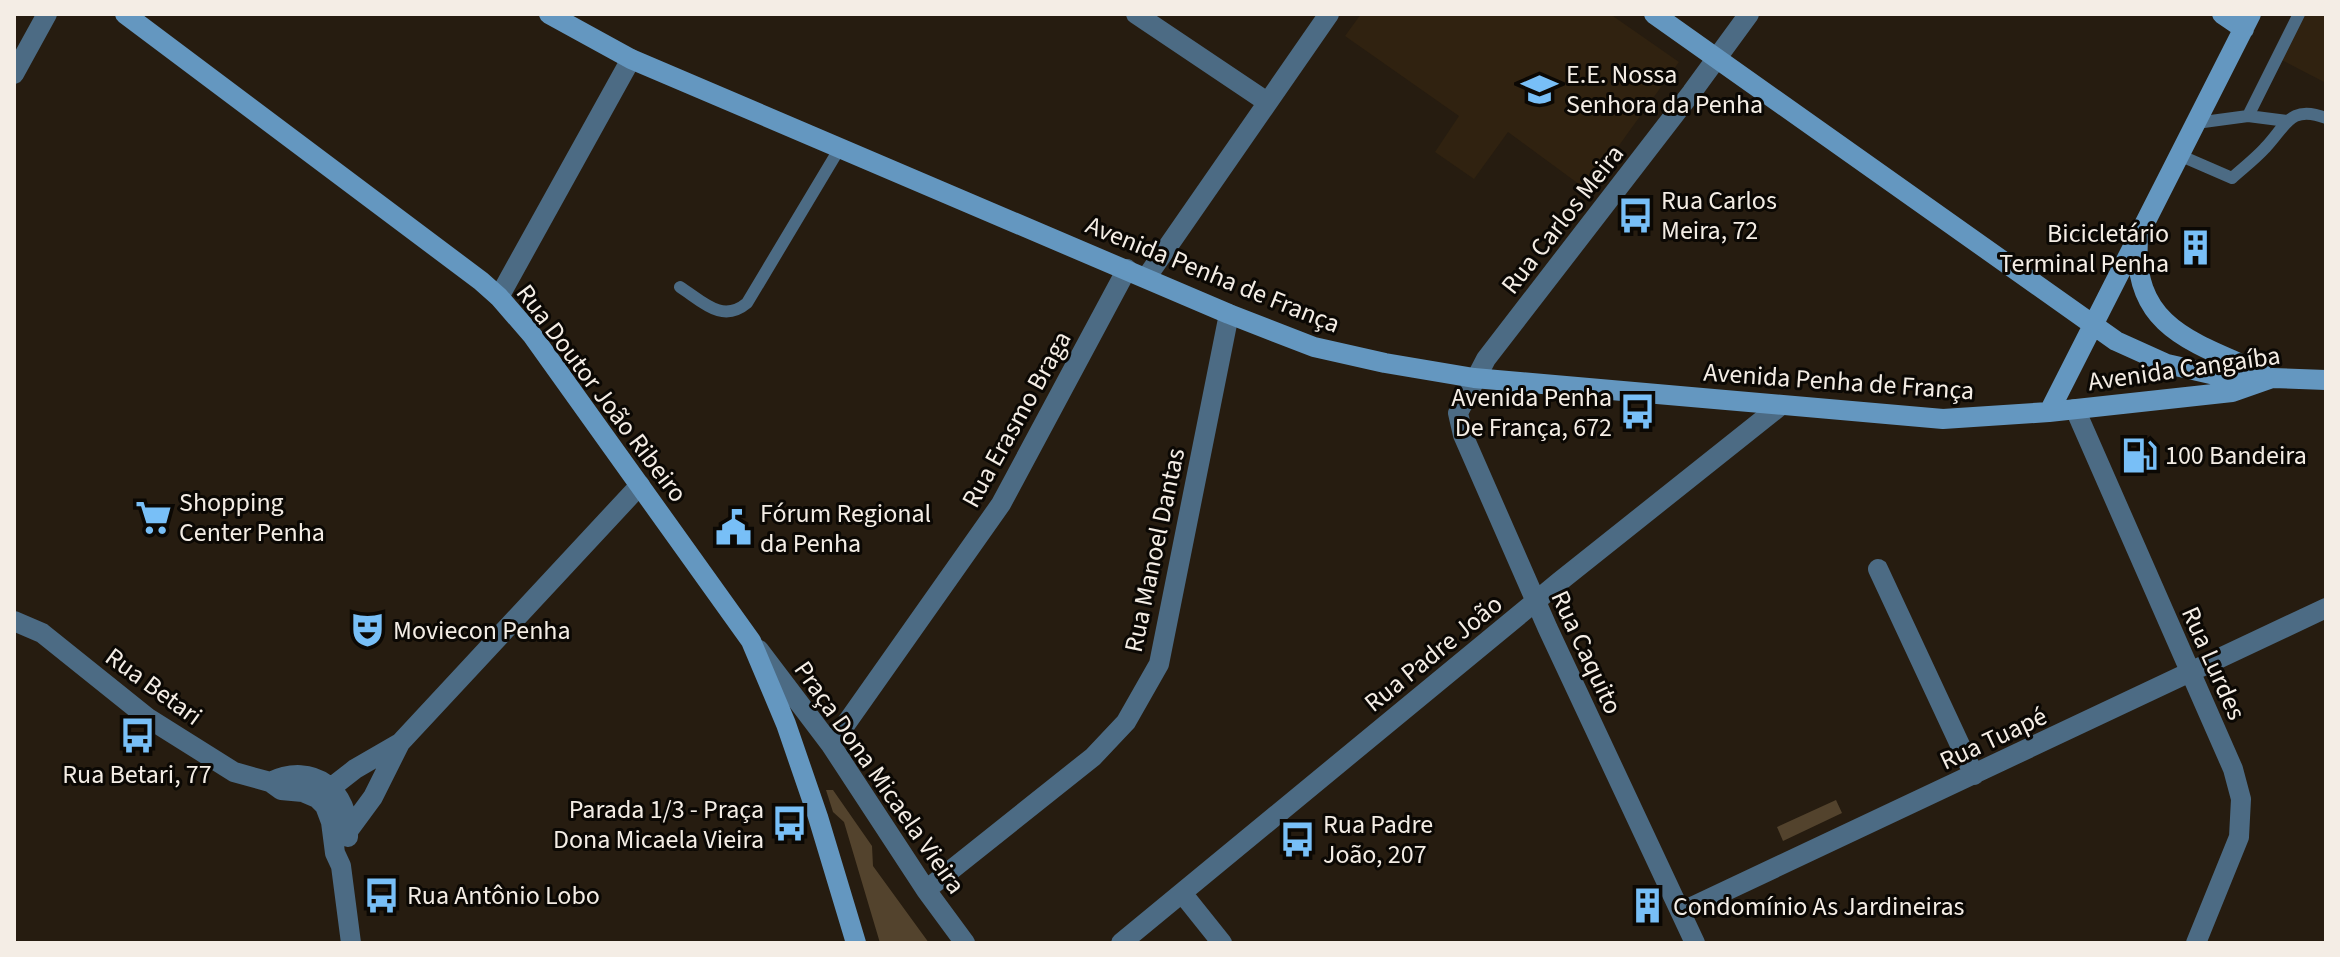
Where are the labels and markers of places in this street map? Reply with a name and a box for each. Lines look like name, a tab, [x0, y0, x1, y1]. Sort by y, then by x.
place label: E.E. Nossa Senhora da Penha	[1566, 56, 1763, 123]
school or university icon: E.E. Nossa Senhora da Penha	[1521, 70, 1559, 108]
place label: Rua Carlos Meira, 72	[1661, 182, 1777, 249]
bus stop icon: Rua Carlos Meira, 72	[1616, 196, 1654, 234]
place label: Bicicletário Terminal Penha	[1999, 215, 2169, 282]
building icon: Bicicletário Terminal Penha	[2176, 229, 2214, 267]
place label: Avenida Penha De França, 672	[1451, 379, 1612, 446]
bus stop icon: Avenida Penha De França, 672	[1619, 393, 1657, 431]
fuel station icon: 100 Bandeira	[2120, 436, 2158, 474]
place label: 100 Bandeira	[2165, 437, 2307, 474]
place label: Shopping Center Penha	[179, 484, 325, 551]
place label: Fórum Regional da Penha	[760, 495, 931, 562]
supermarket icon: Shopping Center Penha	[134, 498, 172, 536]
public building icon: Fórum Regional da Penha	[715, 509, 753, 547]
theatre icon: Moviecon Penha	[348, 611, 386, 649]
place label: Moviecon Penha	[393, 612, 571, 649]
bus stop icon: Rua Betari, 77	[118, 716, 156, 754]
place label: Rua Betari, 77	[62, 756, 212, 793]
place label: Parada 1/3 - Praça Dona Micaela Vieira	[553, 791, 764, 858]
bus stop icon: Parada 1/3 - Praça Dona Micaela Vieira	[771, 805, 809, 843]
place label: Rua Padre João, 207	[1323, 806, 1433, 873]
bus stop icon: Rua Padre João, 207	[1278, 820, 1316, 858]
bus stop icon: Rua Antônio Lobo	[362, 876, 400, 914]
place label: Rua Antônio Lobo	[407, 877, 600, 914]
building icon: Condomínio As Jardineiras	[1628, 887, 1666, 925]
place label: Condomínio As Jardineiras	[1673, 888, 1965, 925]

